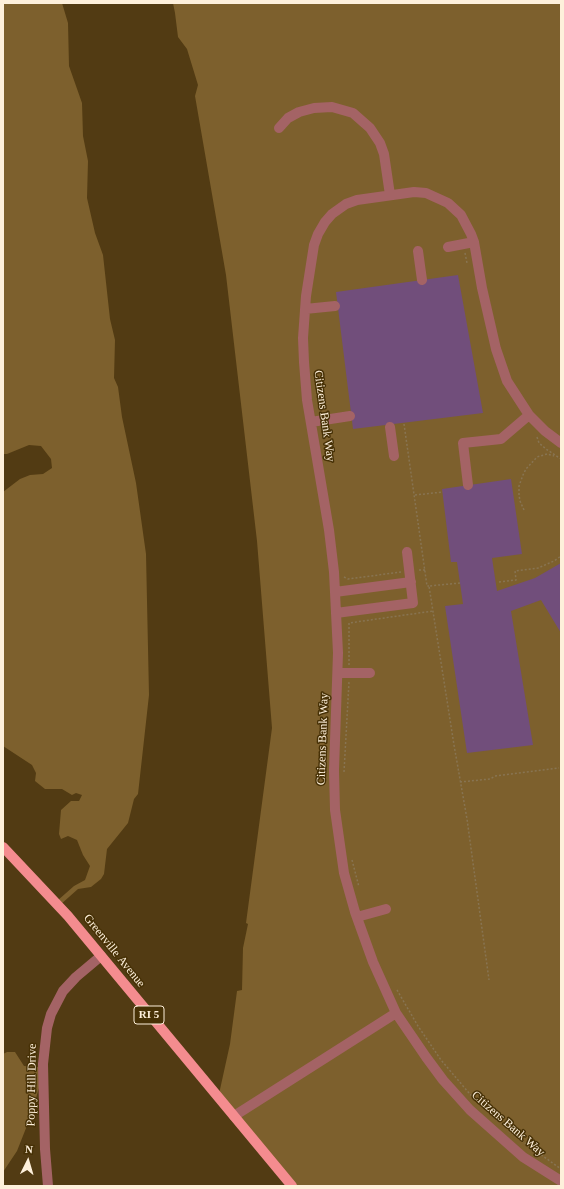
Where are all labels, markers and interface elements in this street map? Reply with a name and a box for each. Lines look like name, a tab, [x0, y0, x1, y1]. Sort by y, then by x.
street label: Citizens Bank Way	[310, 369, 338, 463]
street label: Citizens Bank Way	[314, 693, 332, 785]
street label: Greenville Avenue	[80, 911, 148, 991]
road number: RI 5	[134, 1006, 164, 1024]
street label: Poppy Hill Drive	[24, 1044, 40, 1126]
street label: Citizens Bank Way	[468, 1088, 548, 1160]
north arrow	[8, 1141, 48, 1181]
text: N	[25, 1143, 34, 1155]

